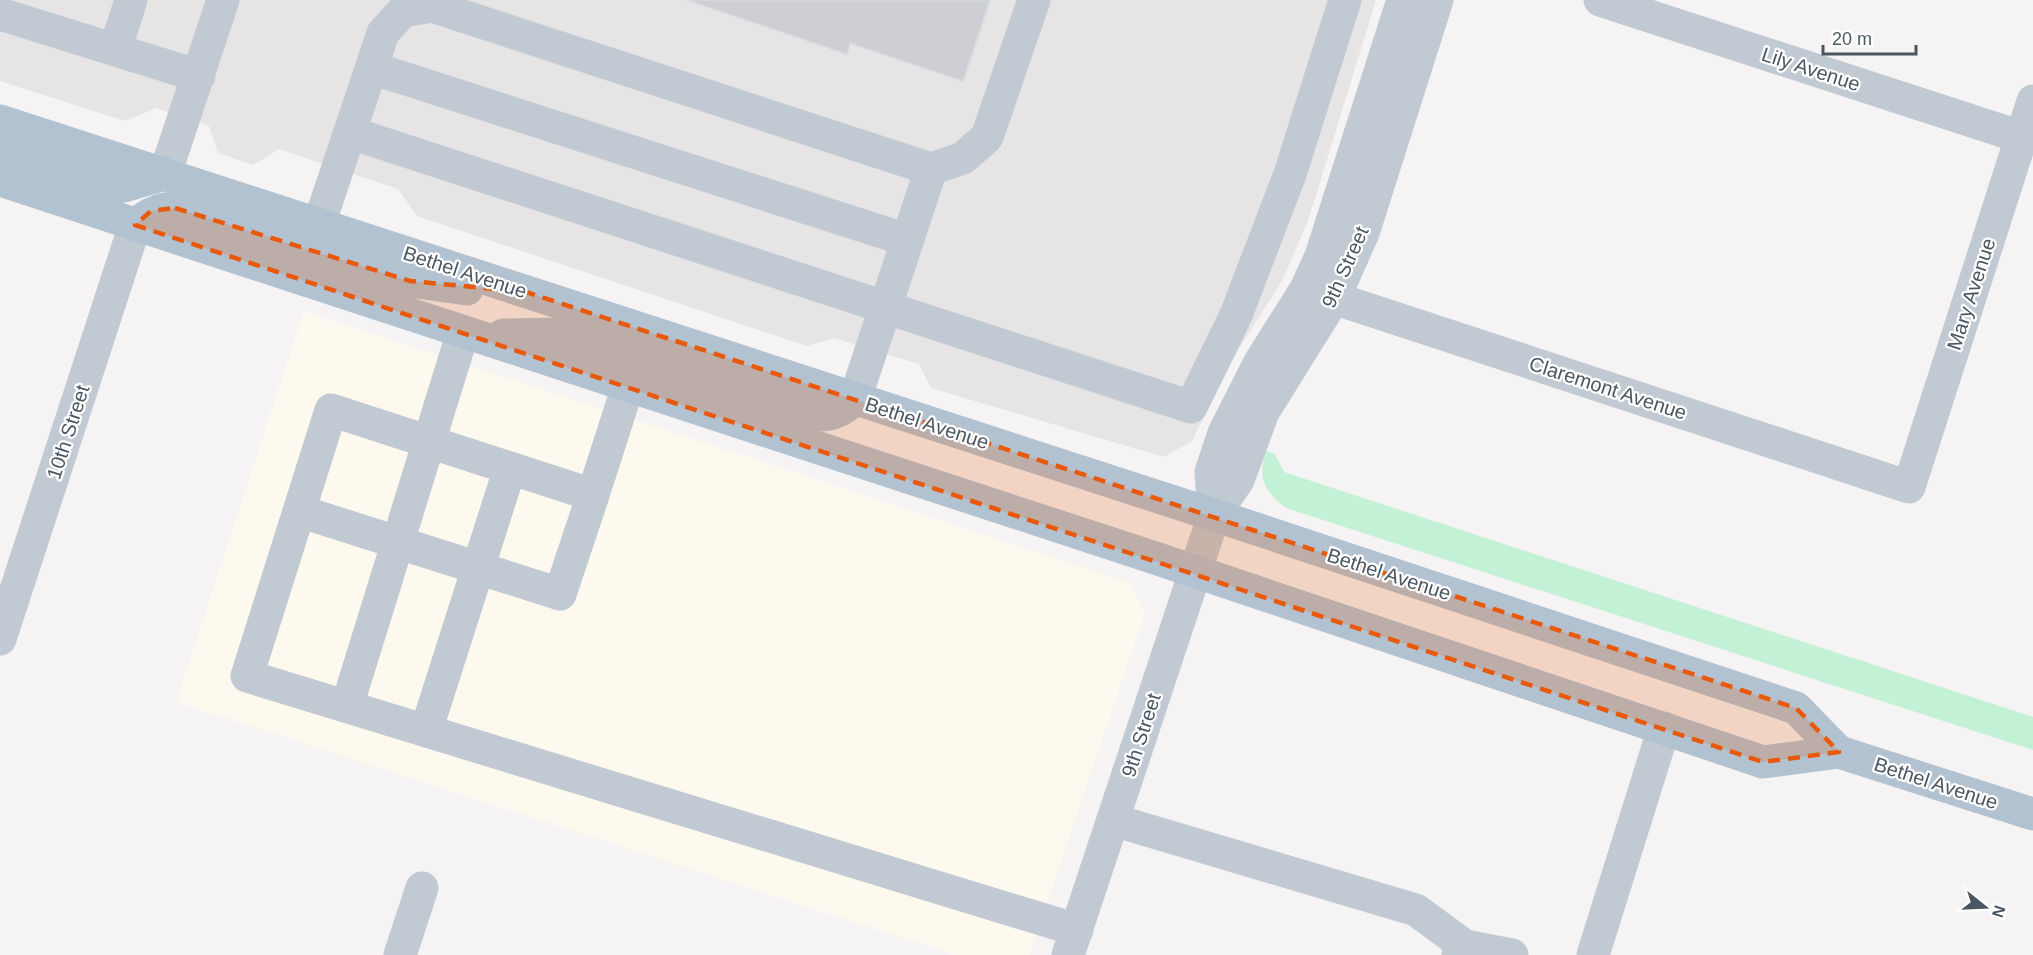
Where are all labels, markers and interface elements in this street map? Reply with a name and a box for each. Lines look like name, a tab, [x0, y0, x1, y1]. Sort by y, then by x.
scale bar	[1823, 18, 1916, 56]
text: 20 m	[1832, 29, 1872, 49]
street label: Lily Avenue	[1759, 43, 1863, 95]
street label: 9th Street	[1317, 223, 1373, 311]
street label: Mary Avenue	[1943, 235, 1999, 353]
street label: Bethel Avenue	[400, 242, 530, 302]
street label: Claremont Avenue	[1527, 352, 1689, 424]
street label: 10th Street	[42, 382, 94, 482]
street label: Bethel Avenue	[862, 393, 992, 453]
street label: Bethel Avenue	[1324, 544, 1454, 604]
street label: 9th Street	[1117, 690, 1165, 780]
street label: Bethel Avenue	[1871, 753, 2001, 813]
north arrow	[1955, 877, 2015, 937]
text: N	[1989, 903, 2009, 920]

